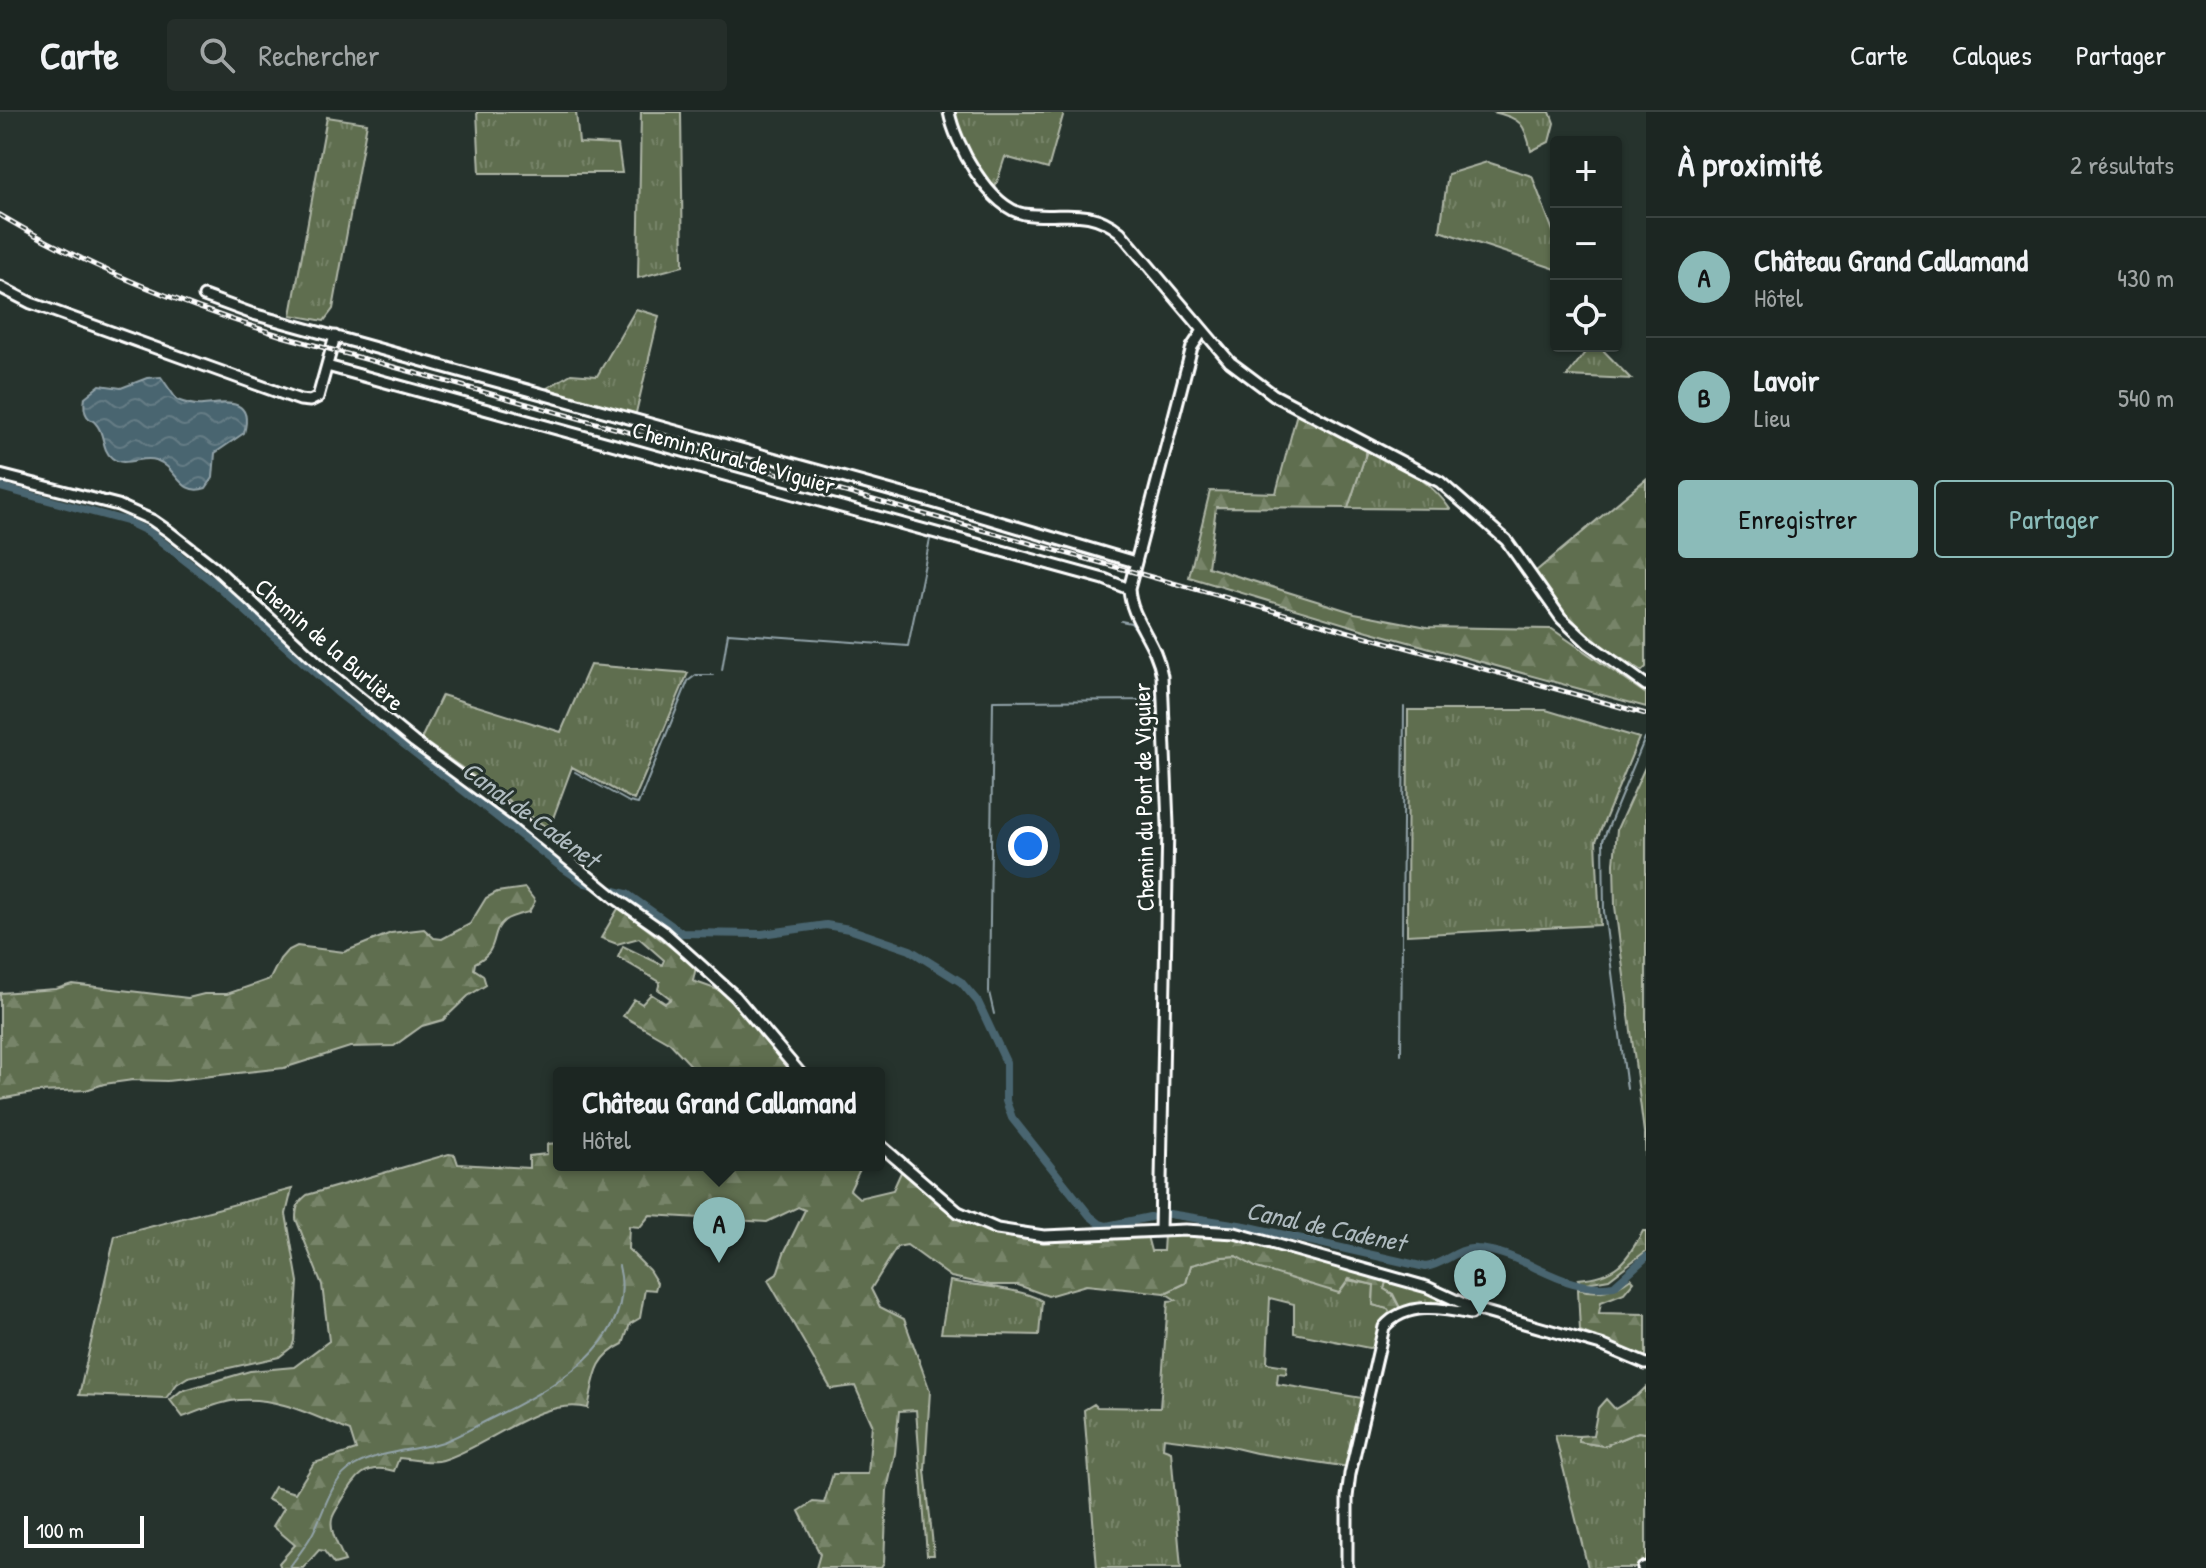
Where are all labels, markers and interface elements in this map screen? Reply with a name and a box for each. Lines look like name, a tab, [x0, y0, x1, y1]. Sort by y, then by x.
search box	[167, 19, 727, 91]
text: Carte	[40, 29, 119, 81]
icon: search	[195, 33, 239, 77]
text: Rechercher	[259, 35, 380, 75]
text: Carte	[1850, 36, 1908, 74]
text: Calques	[1952, 36, 2032, 74]
text: Partager	[2076, 36, 2166, 74]
map controls	[1550, 136, 1622, 352]
button: +	[1550, 136, 1622, 208]
text: À proximité	[1678, 141, 1823, 187]
text: 2 résultats	[2070, 147, 2174, 182]
button: −	[1550, 208, 1622, 280]
text: Château Grand Callamand	[1754, 240, 2028, 280]
text: A	[1698, 260, 1710, 295]
text: 430 m	[2117, 260, 2174, 295]
button: locate	[1550, 280, 1622, 352]
text: Hôtel	[1754, 280, 1803, 315]
text: Lavoir	[1754, 360, 1819, 400]
text: B	[1697, 380, 1711, 415]
text: 540 m	[2118, 380, 2174, 415]
text: Lieu	[1754, 400, 1790, 435]
street label: Chemin Rural de Viguier	[629, 413, 839, 501]
button: Enregistrer	[1678, 480, 1918, 558]
button: Partager	[1934, 480, 2174, 558]
street label: Chemin de la Burlière	[249, 570, 412, 718]
street label: Chemin du Pont de Viguier	[1125, 682, 1161, 912]
water label: Canal de Cadenet	[455, 752, 610, 878]
your location	[1008, 826, 1048, 866]
popup	[553, 1067, 885, 1171]
text: Château Grand Callamand	[582, 1082, 856, 1122]
text: Hôtel	[582, 1122, 631, 1157]
water label: Canal de Cadenet	[1243, 1192, 1413, 1261]
pin: A	[693, 1197, 745, 1263]
pin: B	[1454, 1250, 1506, 1316]
scale bar	[24, 1512, 144, 1548]
text: 100 m	[36, 1515, 84, 1545]

